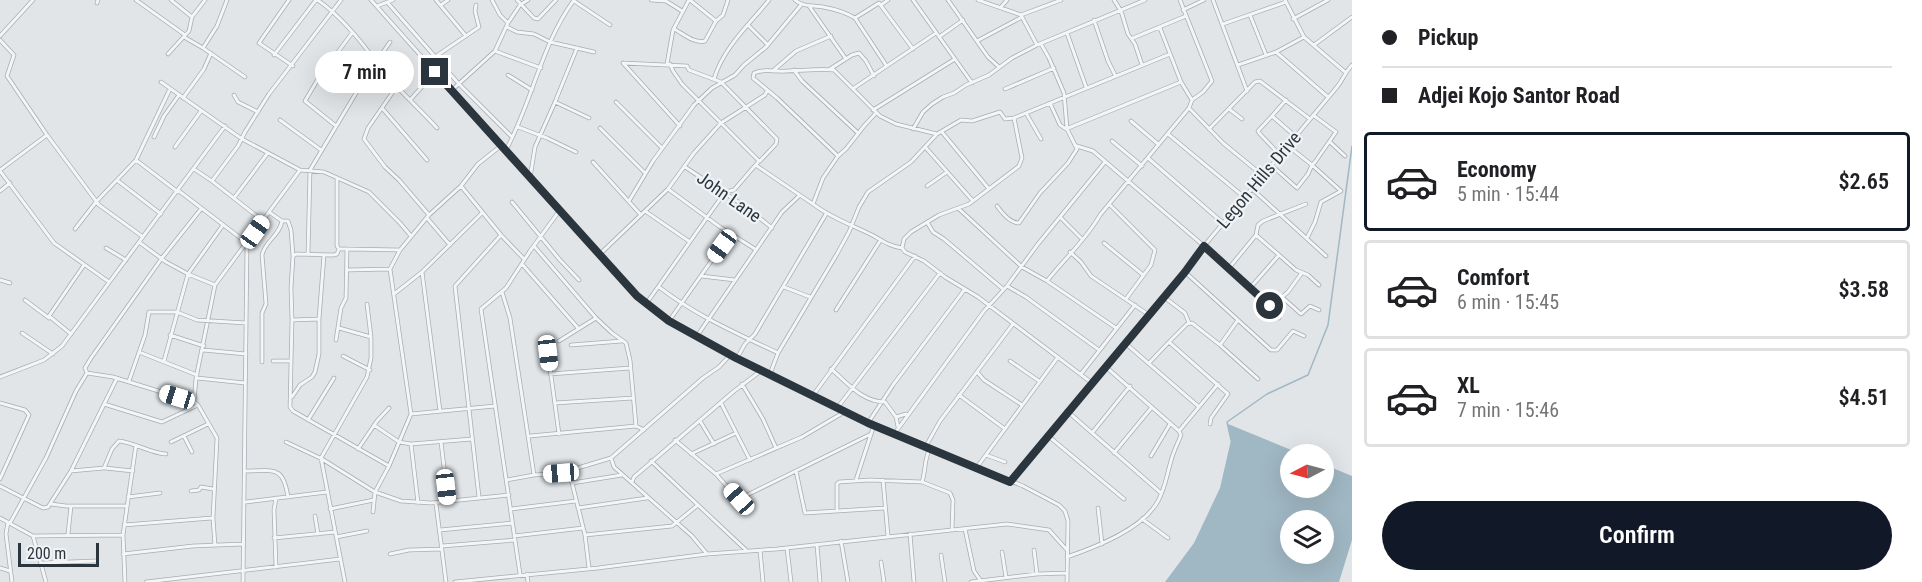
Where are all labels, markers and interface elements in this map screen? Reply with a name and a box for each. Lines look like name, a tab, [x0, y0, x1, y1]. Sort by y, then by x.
text: Pickup	[1418, 25, 1478, 50]
callout: 7 min	[315, 51, 414, 93]
route end	[421, 58, 448, 85]
text: 7 min	[342, 60, 387, 84]
text: Adjei Kojo Santor Road	[1418, 83, 1620, 108]
street label: Legon Hills Drive	[1212, 127, 1305, 232]
icon: car	[1385, 155, 1439, 209]
text: Economy	[1457, 157, 1537, 182]
street label: John Lane	[693, 167, 765, 226]
text: $2.65	[1838, 169, 1889, 194]
text: 5 min · 15:44	[1457, 182, 1559, 206]
car	[237, 212, 273, 252]
car	[704, 226, 740, 266]
icon: car	[1385, 263, 1439, 317]
text: Comfort	[1457, 265, 1530, 290]
text: $3.58	[1838, 277, 1889, 302]
text: 6 min · 15:45	[1457, 290, 1559, 314]
route start	[1256, 292, 1283, 319]
car	[537, 334, 559, 372]
icon: car	[1385, 371, 1439, 425]
text: XL	[1457, 373, 1480, 398]
car	[157, 383, 197, 411]
text: $4.51	[1838, 385, 1889, 410]
text: 7 min · 15:46	[1457, 398, 1559, 422]
north arrow	[1280, 444, 1334, 498]
map controls	[1280, 444, 1334, 564]
car	[542, 463, 580, 483]
car	[435, 468, 457, 506]
car	[720, 480, 758, 518]
button: Confirm	[1382, 501, 1892, 570]
button: layers	[1280, 510, 1334, 564]
scale bar	[18, 540, 99, 568]
text: 200 m	[27, 544, 66, 563]

